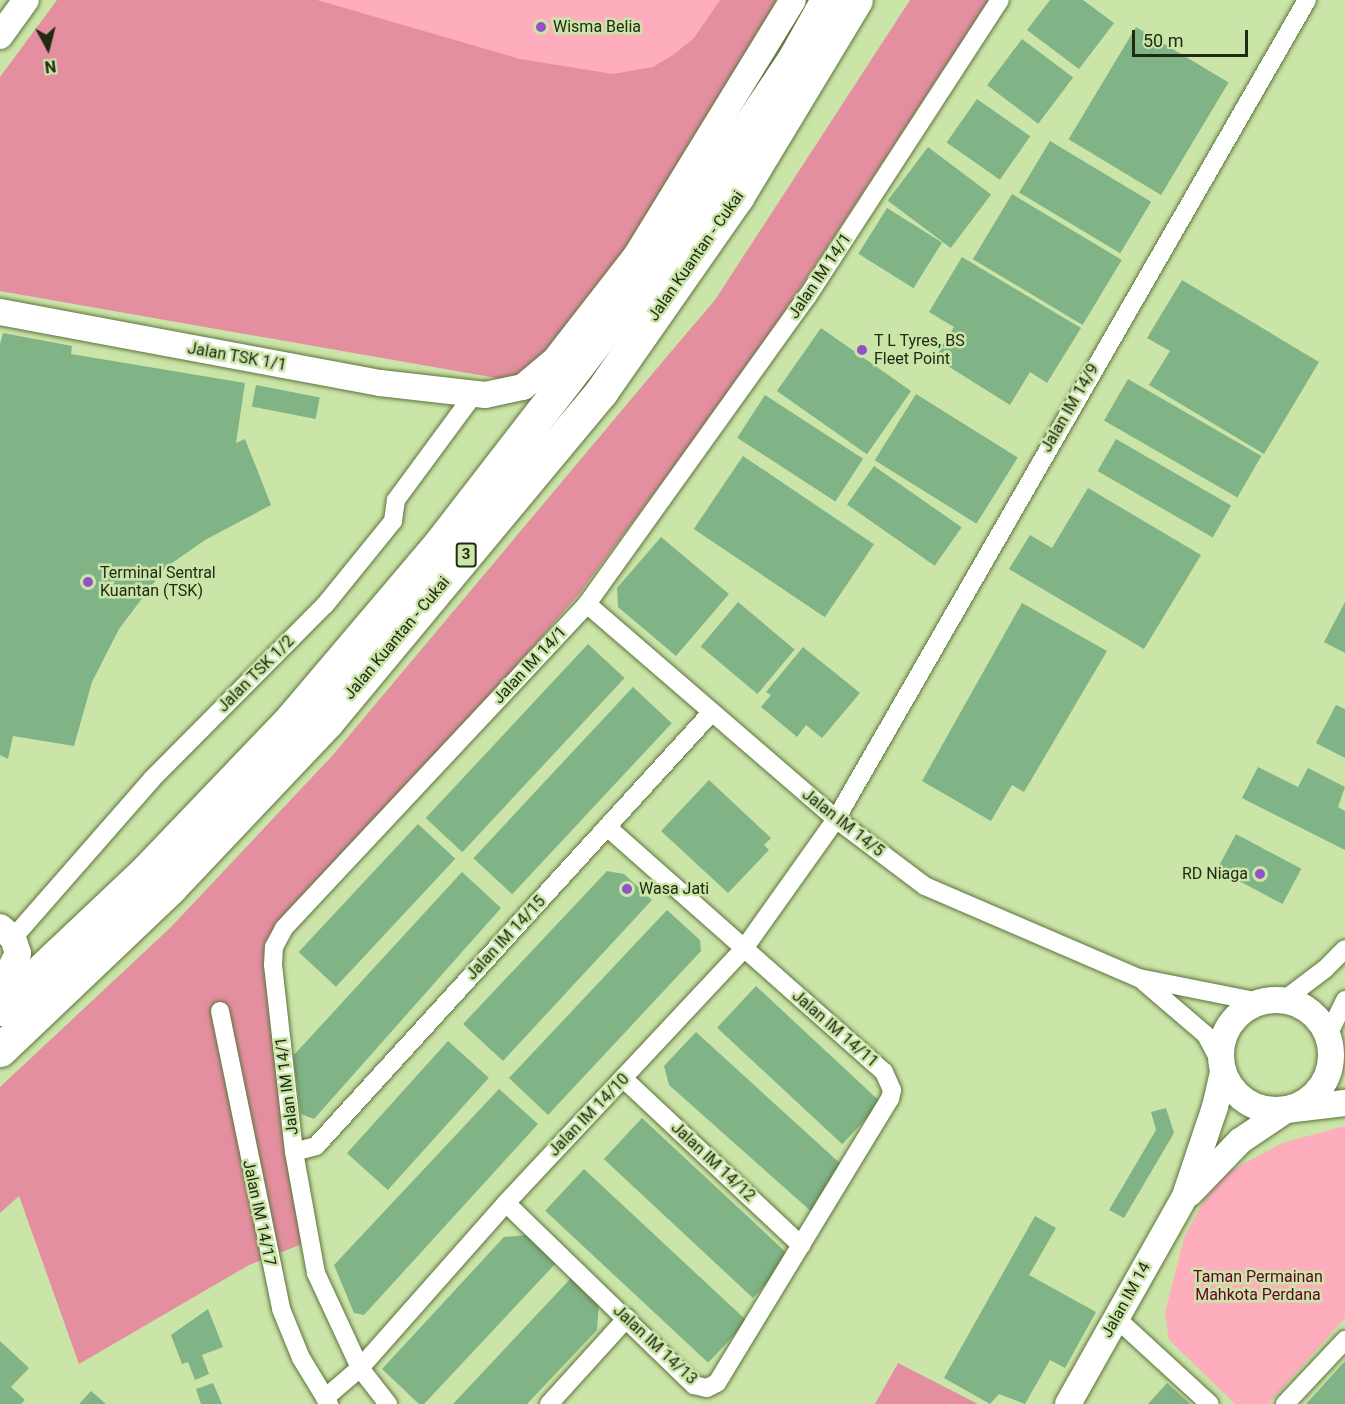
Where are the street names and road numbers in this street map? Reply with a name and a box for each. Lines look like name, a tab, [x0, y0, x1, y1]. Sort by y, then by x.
street label: Jalan Kuantan - Cukai	[644, 187, 748, 325]
street label: Jalan IM 14/1	[784, 230, 856, 322]
street label: Jalan TSK 1/1	[186, 339, 288, 375]
street label: Jalan IM 14/9	[1037, 360, 1103, 456]
road number: 3	[456, 543, 476, 567]
street label: Jalan Kuantan - Cukai	[340, 573, 454, 703]
street label: Jalan IM 14/1	[489, 622, 571, 708]
street label: Jalan TSK 1/2	[214, 632, 298, 716]
street label: Jalan IM 14/5	[798, 785, 888, 861]
street label: Jalan IM 14/15	[462, 892, 550, 984]
street label: Jalan IM 14/11	[788, 986, 882, 1072]
street label: Jalan IM 14/1	[271, 1036, 303, 1136]
street label: Jalan IM 14/10	[545, 1070, 633, 1160]
street label: Jalan IM 14/12	[667, 1118, 759, 1206]
street label: Jalan IM 14/17	[238, 1158, 280, 1268]
street label: Jalan IM 14	[1097, 1259, 1155, 1341]
street label: Jalan IM 14/13	[609, 1301, 701, 1389]

